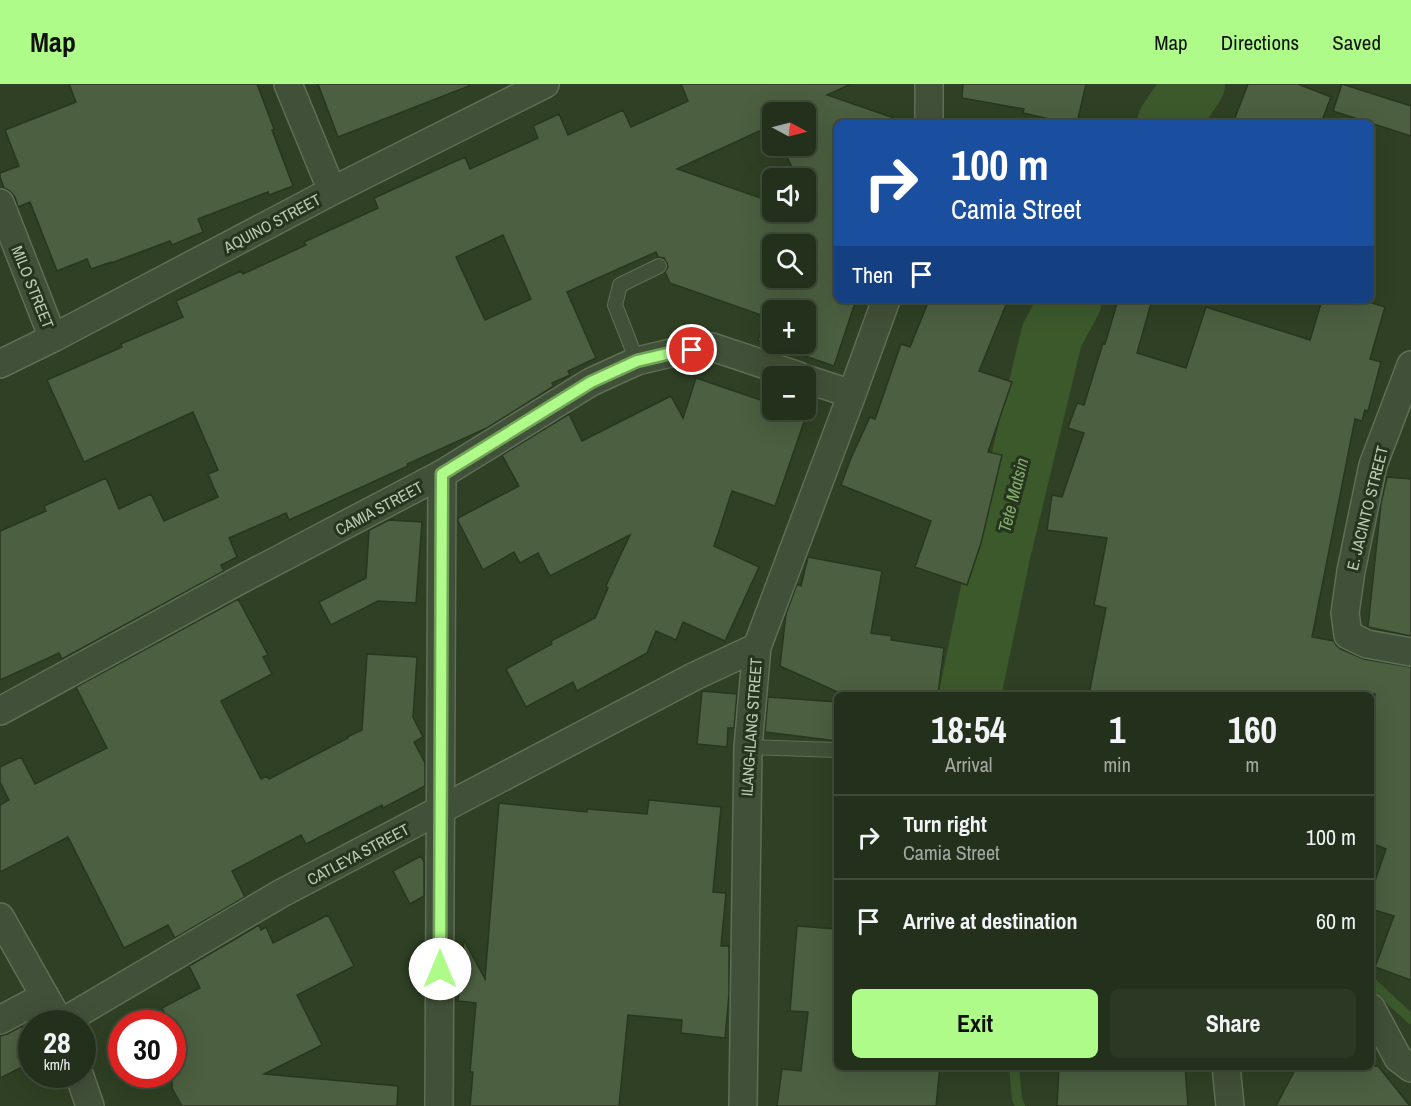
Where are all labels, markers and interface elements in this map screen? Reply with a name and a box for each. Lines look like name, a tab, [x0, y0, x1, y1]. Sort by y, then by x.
text: Map	[30, 23, 76, 61]
text: Map	[1154, 28, 1188, 57]
text: Directions	[1221, 28, 1299, 57]
text: Saved	[1332, 28, 1381, 57]
north arrow	[762, 102, 816, 156]
map controls	[762, 102, 816, 420]
text: 100 m	[951, 137, 1049, 193]
icon: right	[852, 144, 930, 222]
button: sound	[762, 168, 816, 222]
street label: AQUINO STREET	[219, 188, 324, 258]
text: Camia Street	[951, 191, 1081, 227]
button: search	[762, 234, 816, 288]
street label: MILO STREET	[6, 242, 60, 332]
icon: arrive	[905, 258, 938, 291]
text: Then	[852, 260, 893, 290]
button: +	[762, 300, 816, 354]
pin	[666, 324, 717, 375]
icon: arrive	[675, 333, 708, 366]
button: −	[762, 366, 816, 420]
street label: E. JACINTO STREET	[1341, 444, 1393, 572]
water label: Tete Matsin	[992, 455, 1034, 535]
street label: CAMIA STREET	[331, 476, 427, 540]
street label: ILANG-ILANG STREET	[735, 657, 767, 797]
text: 18:54	[931, 706, 1006, 754]
text: 1	[1109, 706, 1125, 754]
text: 160	[1228, 706, 1277, 754]
text: Arrival	[945, 751, 992, 778]
text: min	[1103, 751, 1131, 778]
text: m	[1246, 751, 1259, 778]
text: Turn right	[903, 809, 987, 839]
street label: CATLEYA STREET	[303, 818, 413, 890]
icon: right	[852, 821, 885, 854]
text: 100 m	[1306, 822, 1356, 852]
text: Camia Street	[903, 839, 1000, 866]
icon: arrive	[852, 905, 885, 938]
text: Arrive at destination	[903, 906, 1077, 936]
text: 60 m	[1316, 906, 1356, 936]
position arrow	[408, 937, 472, 1001]
button: Exit	[852, 989, 1098, 1058]
button: Share	[1110, 989, 1356, 1058]
speed limit sign: 30	[108, 1010, 186, 1088]
text: 28	[43, 1022, 71, 1062]
text: km/h	[44, 1054, 70, 1075]

